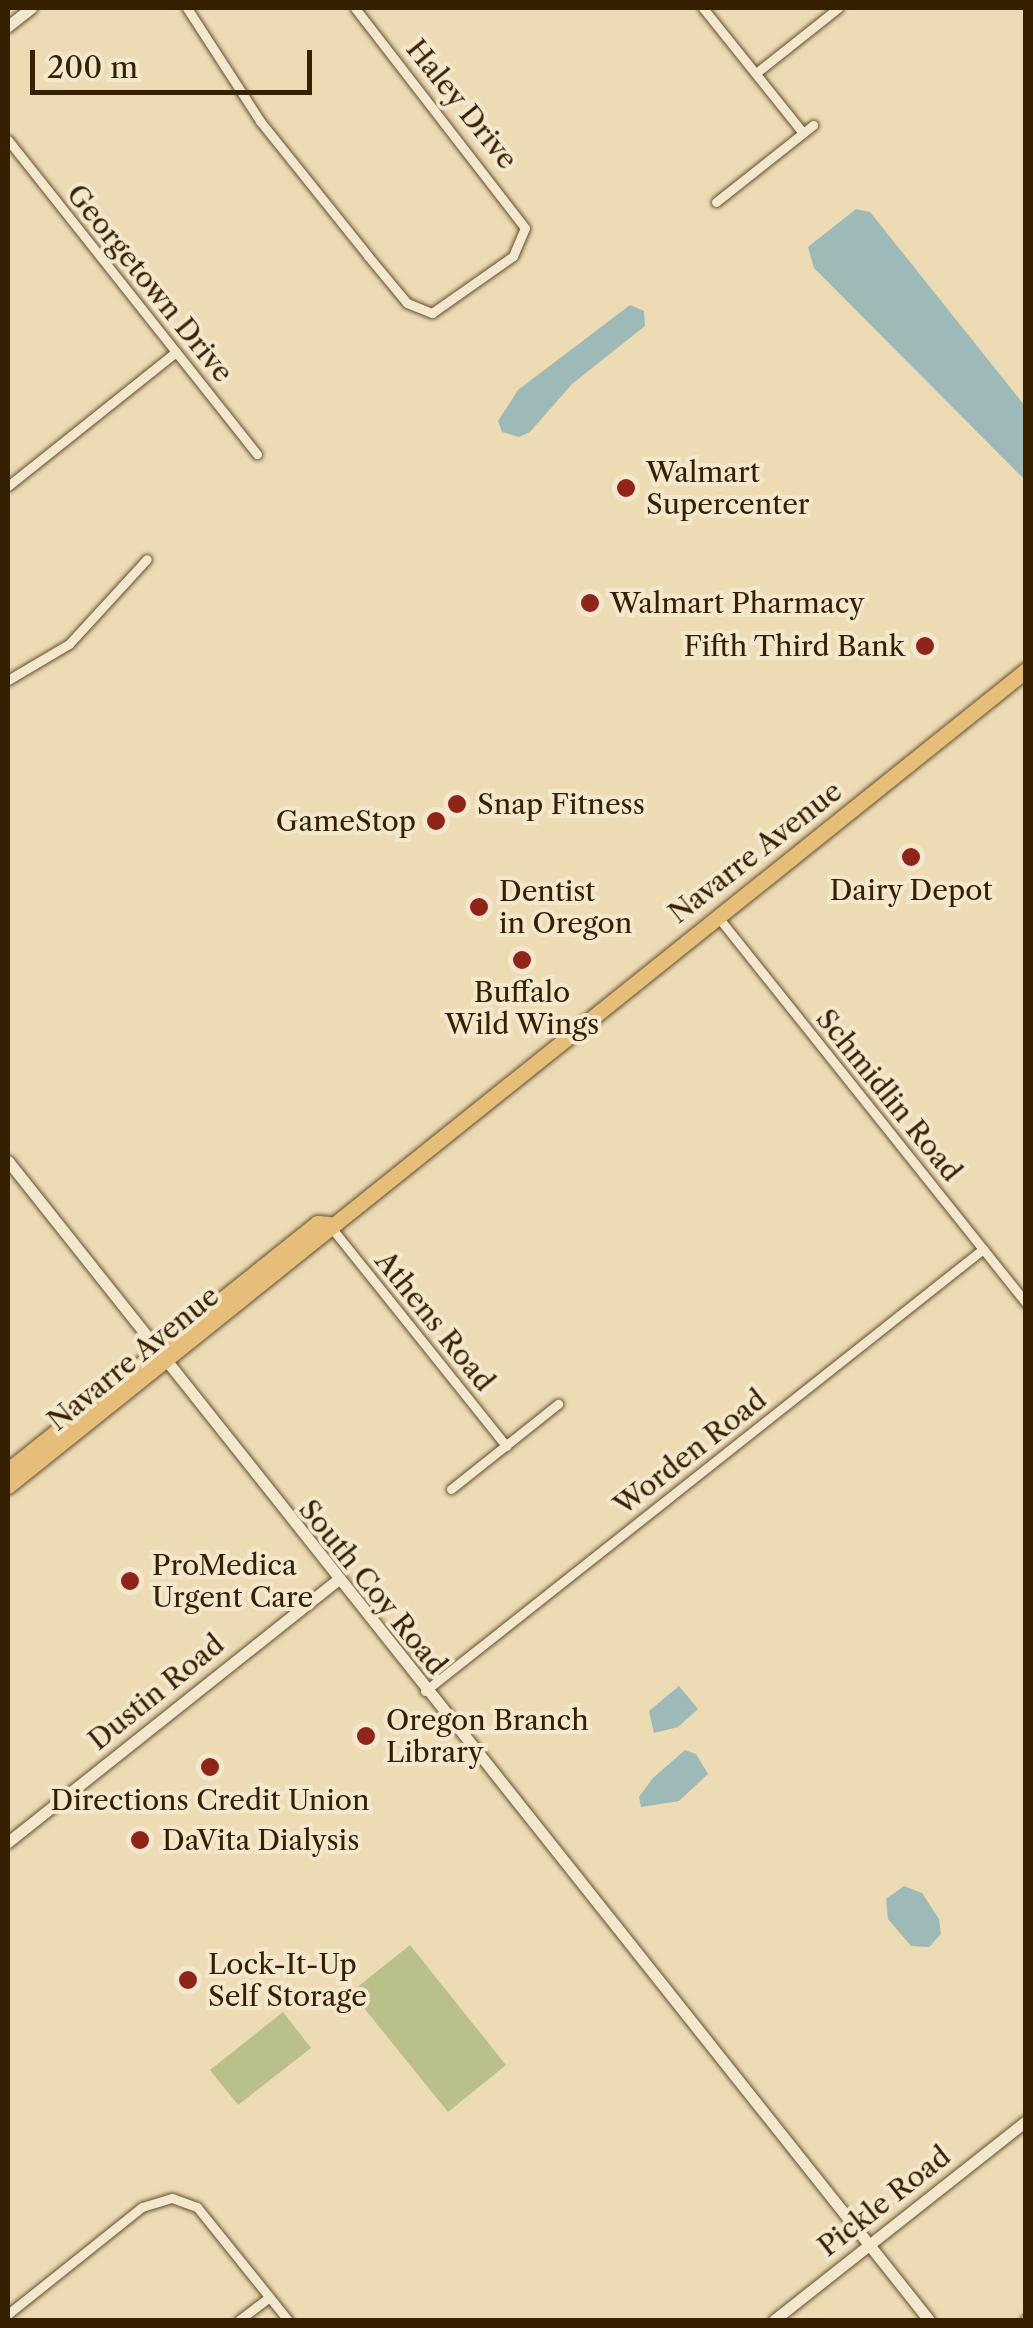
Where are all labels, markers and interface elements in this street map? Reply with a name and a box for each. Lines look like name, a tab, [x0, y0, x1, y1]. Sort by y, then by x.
scale bar	[35, 30, 318, 92]
street label: Haley Drive	[399, 32, 525, 176]
text: 200 m	[47, 49, 138, 86]
street label: Georgetown Drive	[60, 177, 240, 389]
place label: Walmart Supercenter	[646, 455, 810, 521]
marker: Walmart Supercenter	[615, 477, 637, 499]
place label: Walmart Pharmacy	[610, 586, 865, 620]
marker: Walmart Pharmacy	[579, 592, 601, 614]
place label: Fifth Third Bank	[683, 629, 905, 663]
marker: Fifth Third Bank	[914, 635, 936, 657]
street label: Navarre Avenue	[661, 774, 849, 930]
place label: Snap Fitness	[477, 787, 645, 821]
marker: Snap Fitness	[446, 793, 468, 815]
place label: GameStop	[276, 804, 416, 838]
marker: GameStop	[425, 810, 447, 832]
marker: Dairy Depot	[900, 846, 922, 868]
place label: Dairy Depot	[829, 873, 993, 907]
place label: Dentist in Oregon	[499, 874, 632, 940]
marker: Dentist in Oregon	[468, 896, 490, 918]
marker: Buffalo Wild Wings	[511, 949, 533, 971]
place label: Buffalo Wild Wings	[444, 975, 600, 1041]
street label: Schmidlin Road	[809, 1002, 969, 1188]
street label: Athens Road	[368, 1244, 502, 1398]
street label: Navarre Avenue	[40, 1278, 226, 1438]
street label: Worden Road	[607, 1382, 773, 1522]
street label: South Coy Road	[292, 1492, 454, 1682]
place label: ProMedica Urgent Care	[152, 1548, 313, 1614]
marker: ProMedica Urgent Care	[117, 1568, 143, 1594]
street label: Dustin Road	[81, 1627, 231, 1757]
place label: Oregon Branch Library	[386, 1703, 589, 1769]
marker: Oregon Branch Library	[355, 1725, 377, 1747]
marker: Directions Credit Union	[199, 1756, 221, 1778]
place label: Directions Credit Union	[50, 1783, 370, 1817]
place label: DaVita Dialysis	[162, 1823, 360, 1857]
marker: DaVita Dialysis	[127, 1827, 153, 1853]
place label: Lock-It-Up Self Storage	[208, 1947, 367, 2013]
marker: Lock-It-Up Self Storage	[177, 1969, 199, 1991]
street label: Pickle Road	[811, 2139, 957, 2263]

